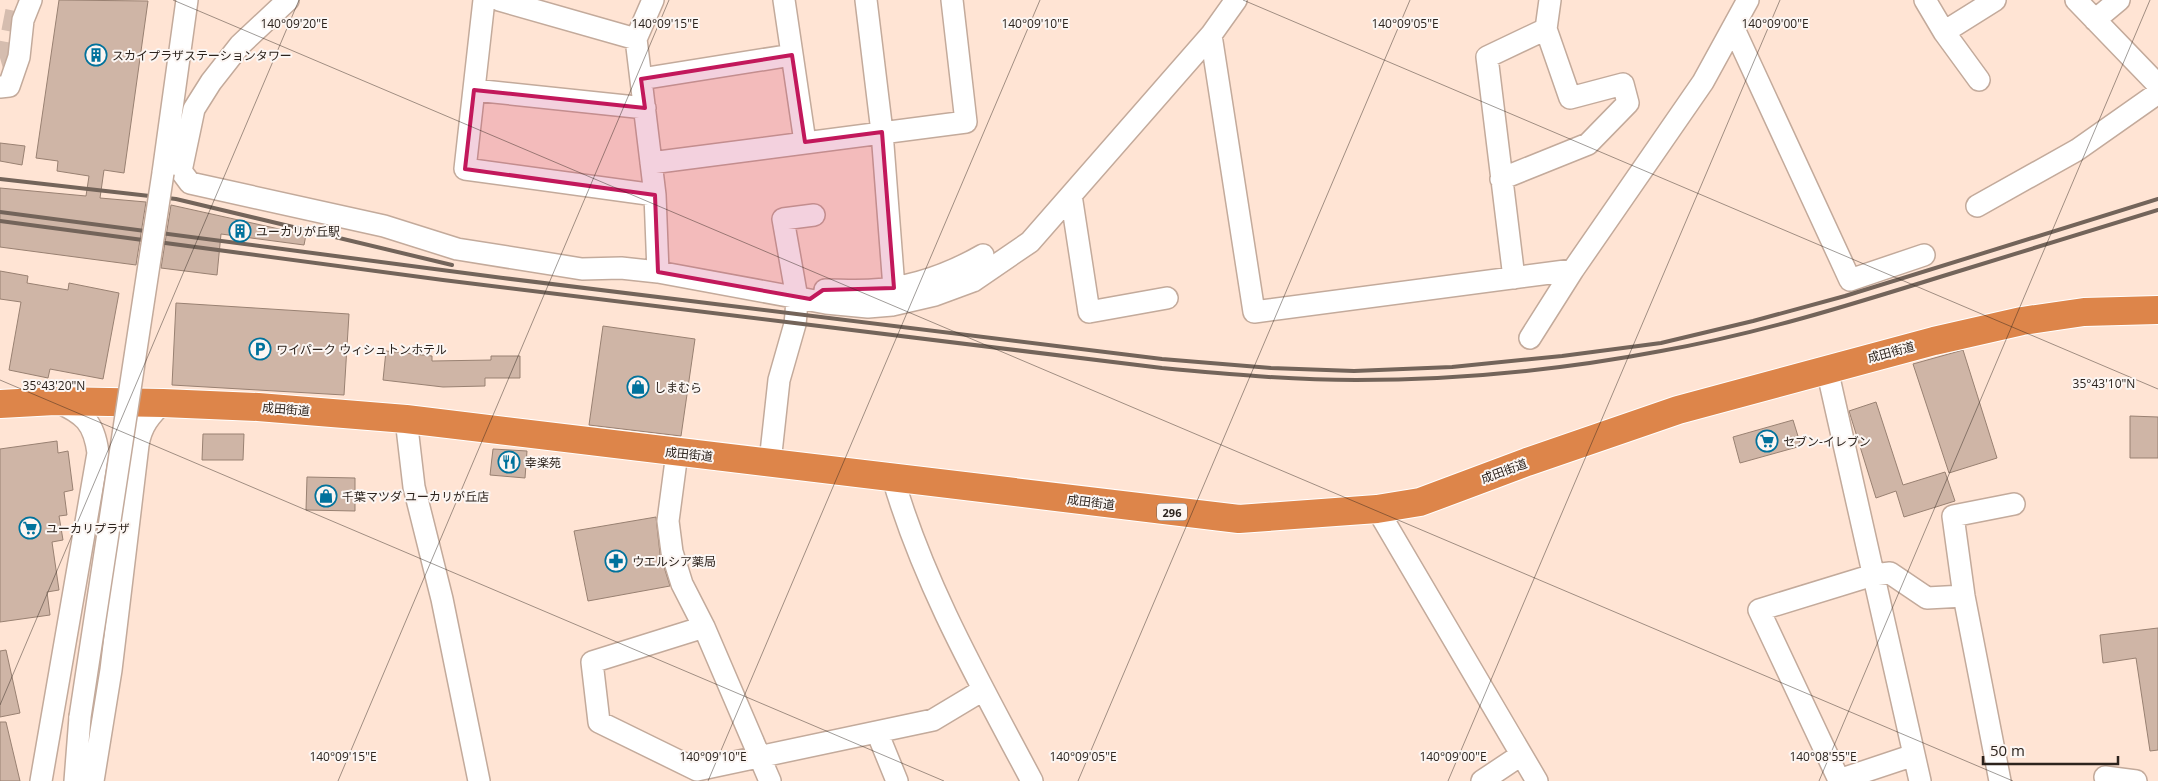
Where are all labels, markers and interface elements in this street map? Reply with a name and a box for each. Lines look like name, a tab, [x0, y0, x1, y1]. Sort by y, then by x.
text: 140°09'20"E	[260, 15, 328, 32]
text: 140°09'15"E	[631, 15, 699, 32]
text: 140°09'10"E	[1001, 15, 1069, 32]
text: 140°09'05"E	[1371, 15, 1439, 32]
text: 140°09'00"E	[1741, 15, 1809, 32]
building icon: スカイプラザステーションタワー	[84, 43, 108, 67]
place label: スカイプラザステーションタワー	[112, 47, 292, 64]
building icon: ユーカリが丘駅	[228, 219, 252, 243]
place label: ユーカリが丘駅	[256, 223, 340, 240]
parking icon: ワイパーク ウィシュトンホテル	[248, 337, 272, 361]
street label: 成田街道	[1866, 338, 1916, 366]
place label: ワイパーク ウィシュトンホテル	[276, 341, 447, 358]
shop icon: しまむら	[626, 375, 650, 399]
text: 35°43'10"N	[2073, 375, 2135, 392]
text: 35°43'20"N	[23, 377, 85, 394]
place label: しまむら	[654, 379, 702, 396]
street label: 成田街道	[261, 398, 311, 420]
supermarket icon: セブン-イレブン	[1755, 429, 1779, 453]
place label: セブン-イレブン	[1783, 433, 1871, 450]
street label: 成田街道	[664, 443, 714, 465]
restaurant icon: 幸楽苑	[497, 450, 521, 474]
place label: 幸楽苑	[525, 454, 561, 471]
street label: 成田街道	[1479, 455, 1529, 487]
shop icon: 千葉マツダ ユーカリが丘店	[314, 484, 338, 508]
place label: 千葉マツダ ユーカリが丘店	[342, 488, 489, 505]
street label: 成田街道	[1066, 491, 1116, 513]
road number: 296	[1157, 504, 1187, 520]
supermarket icon: ユーカリプラザ	[18, 516, 42, 540]
place label: ユーカリプラザ	[46, 520, 130, 537]
pharmacy icon: ウエルシア薬局	[604, 549, 628, 573]
place label: ウエルシア薬局	[632, 553, 716, 570]
scale bar	[1983, 734, 2118, 766]
text: 50 m	[1990, 740, 2025, 760]
text: 140°09'15"E	[309, 748, 377, 765]
text: 140°09'10"E	[679, 748, 747, 765]
text: 140°09'05"E	[1049, 748, 1117, 765]
text: 140°09'00"E	[1419, 748, 1487, 765]
text: 140°08'55"E	[1789, 748, 1857, 765]

